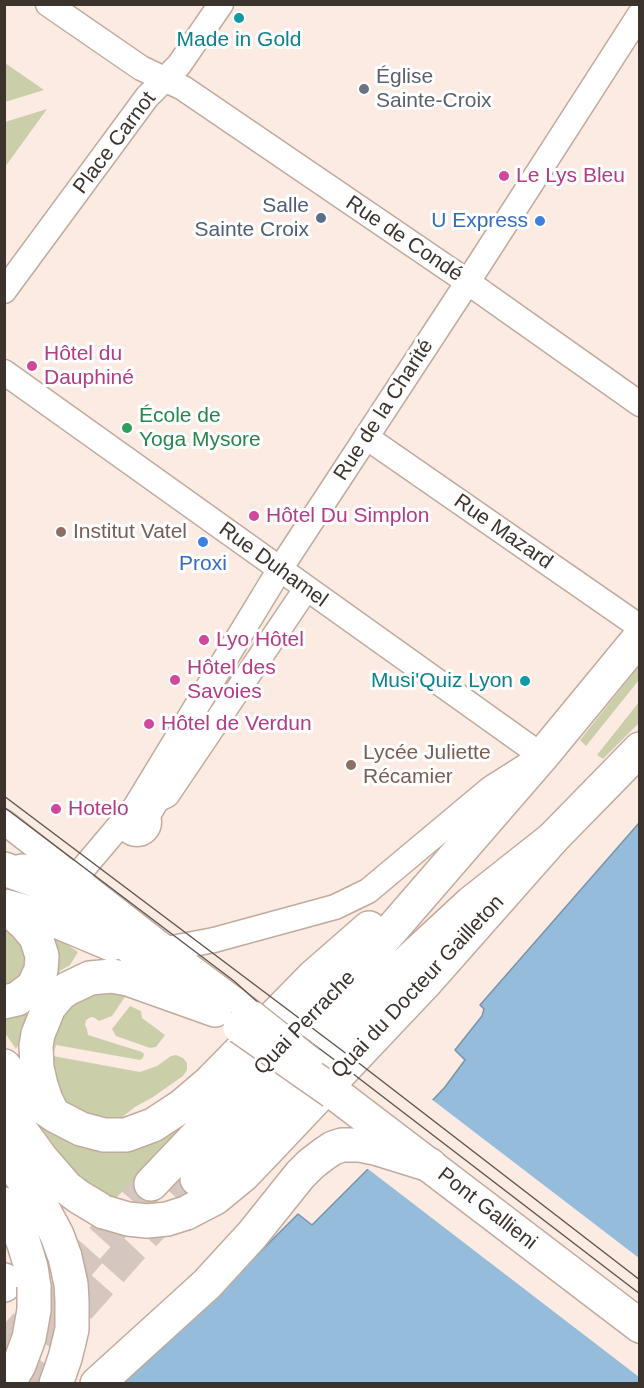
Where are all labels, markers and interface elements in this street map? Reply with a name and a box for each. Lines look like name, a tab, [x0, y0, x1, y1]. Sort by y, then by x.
marker: Made in Gold	[232, 11, 246, 25]
place label: Made in Gold	[177, 27, 301, 53]
place label: Église Sainte-Croix	[376, 64, 492, 114]
marker: Église Sainte-Croix	[357, 82, 371, 96]
street label: Place Carnot	[68, 87, 162, 199]
place label: Le Lys Bleu	[516, 163, 625, 189]
marker: Le Lys Bleu	[497, 169, 511, 183]
street label: Rue de Condé	[341, 191, 467, 287]
place label: Salle Sainte Croix	[195, 193, 309, 243]
place label: U Express	[431, 208, 528, 234]
marker: Salle Sainte Croix	[314, 211, 328, 225]
marker: U Express	[533, 214, 547, 228]
street label: Rue de la Charité	[329, 335, 439, 485]
place label: Hôtel du Dauphiné	[44, 341, 134, 391]
marker: Hôtel du Dauphiné	[25, 359, 39, 373]
place label: École de Yoga Mysore	[139, 403, 261, 453]
marker: École de Yoga Mysore	[120, 421, 134, 435]
street label: Rue Mazard	[449, 489, 557, 575]
place label: Hôtel Du Simplon	[266, 503, 429, 529]
marker: Hôtel Du Simplon	[247, 509, 261, 523]
street label: Rue Duhamel	[214, 517, 332, 613]
place label: Institut Vatel	[73, 519, 187, 545]
marker: Institut Vatel	[54, 525, 68, 539]
marker: Proxi	[196, 535, 210, 549]
place label: Proxi	[179, 551, 227, 577]
place label: Lyo Hôtel	[216, 627, 304, 653]
marker: Lyo Hôtel	[197, 633, 211, 647]
place label: Hôtel des Savoies	[187, 655, 276, 705]
place label: Musi'Quiz Lyon	[371, 668, 513, 694]
marker: Hôtel des Savoies	[168, 673, 182, 687]
marker: Musi'Quiz Lyon	[518, 674, 532, 688]
place label: Hôtel de Verdun	[161, 711, 312, 737]
marker: Hôtel de Verdun	[142, 717, 156, 731]
place label: Lycée Juliette Récamier	[363, 740, 491, 790]
marker: Lycée Juliette Récamier	[344, 758, 358, 772]
place label: Hotelo	[68, 796, 129, 822]
marker: Hotelo	[49, 802, 63, 816]
street label: Quai du Docteur Gailleton	[326, 890, 510, 1084]
street label: Quai Perrache	[249, 966, 361, 1080]
street label: Pont Gallieni	[432, 1162, 542, 1256]

